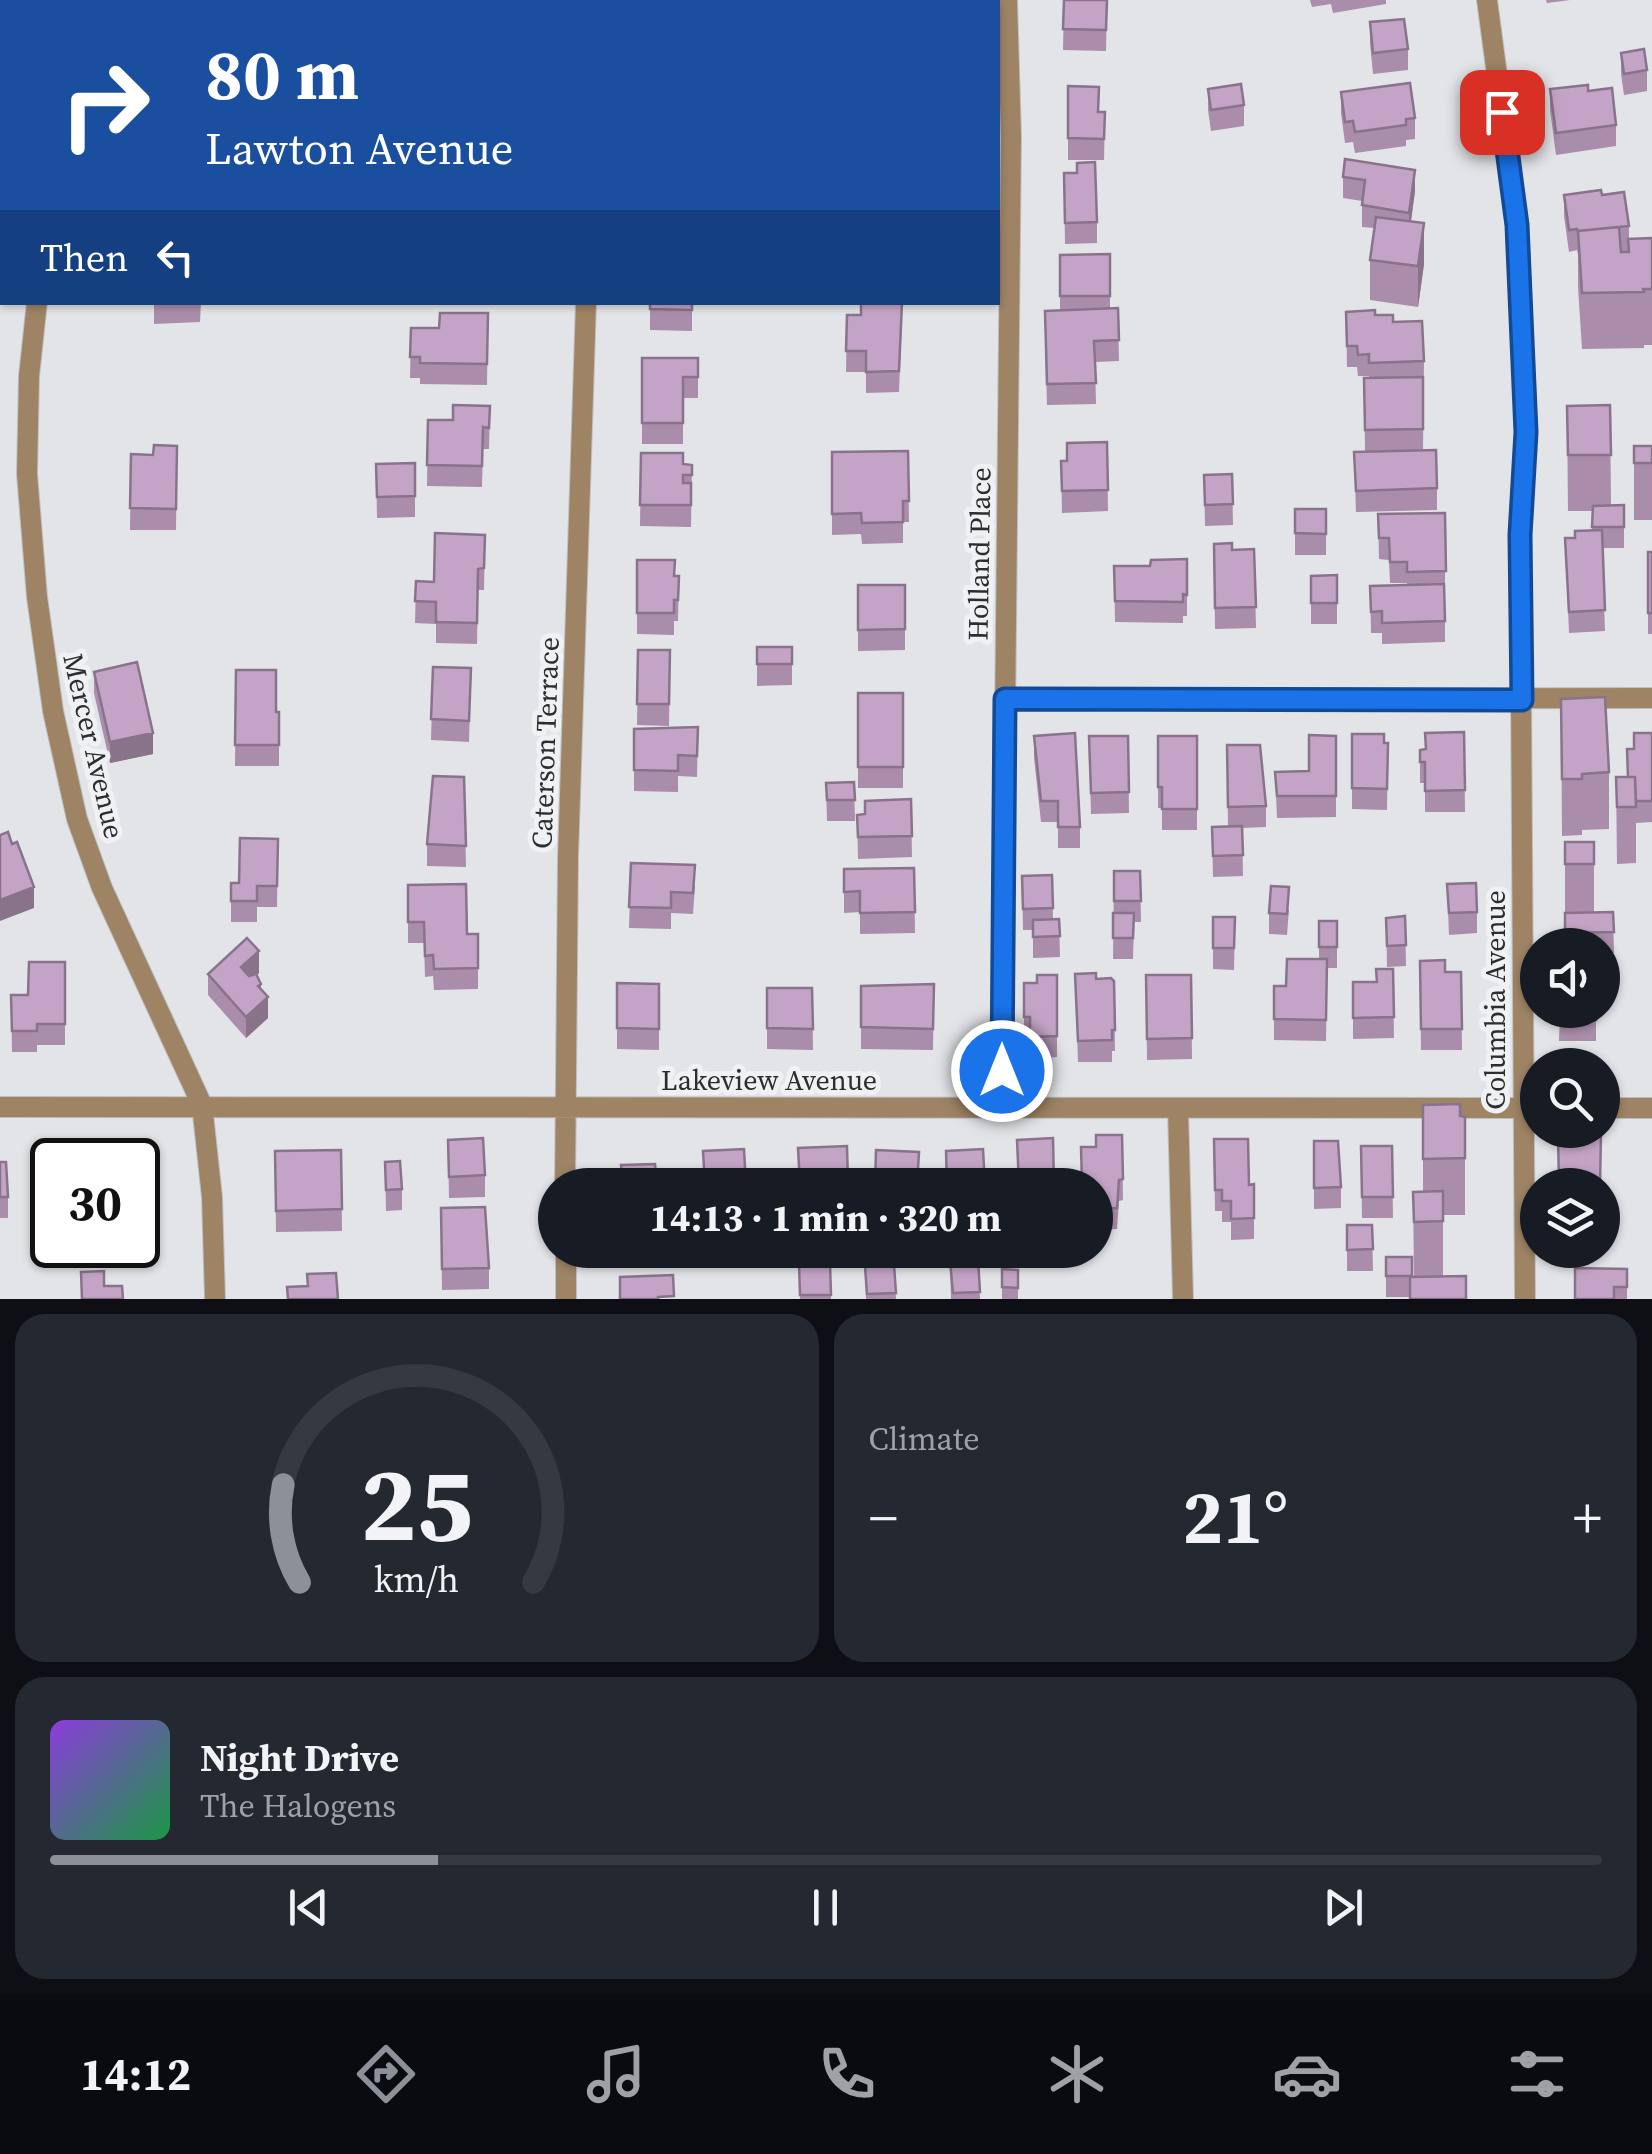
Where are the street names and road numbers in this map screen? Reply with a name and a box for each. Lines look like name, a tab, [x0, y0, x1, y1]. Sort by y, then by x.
street label: Holland Place	[958, 467, 1000, 641]
street label: Caterson Terrace	[522, 636, 568, 850]
street label: Mercer Avenue	[54, 650, 134, 842]
street label: Columbia Avenue	[1476, 890, 1514, 1110]
street label: Lakeview Avenue	[661, 1061, 877, 1099]

